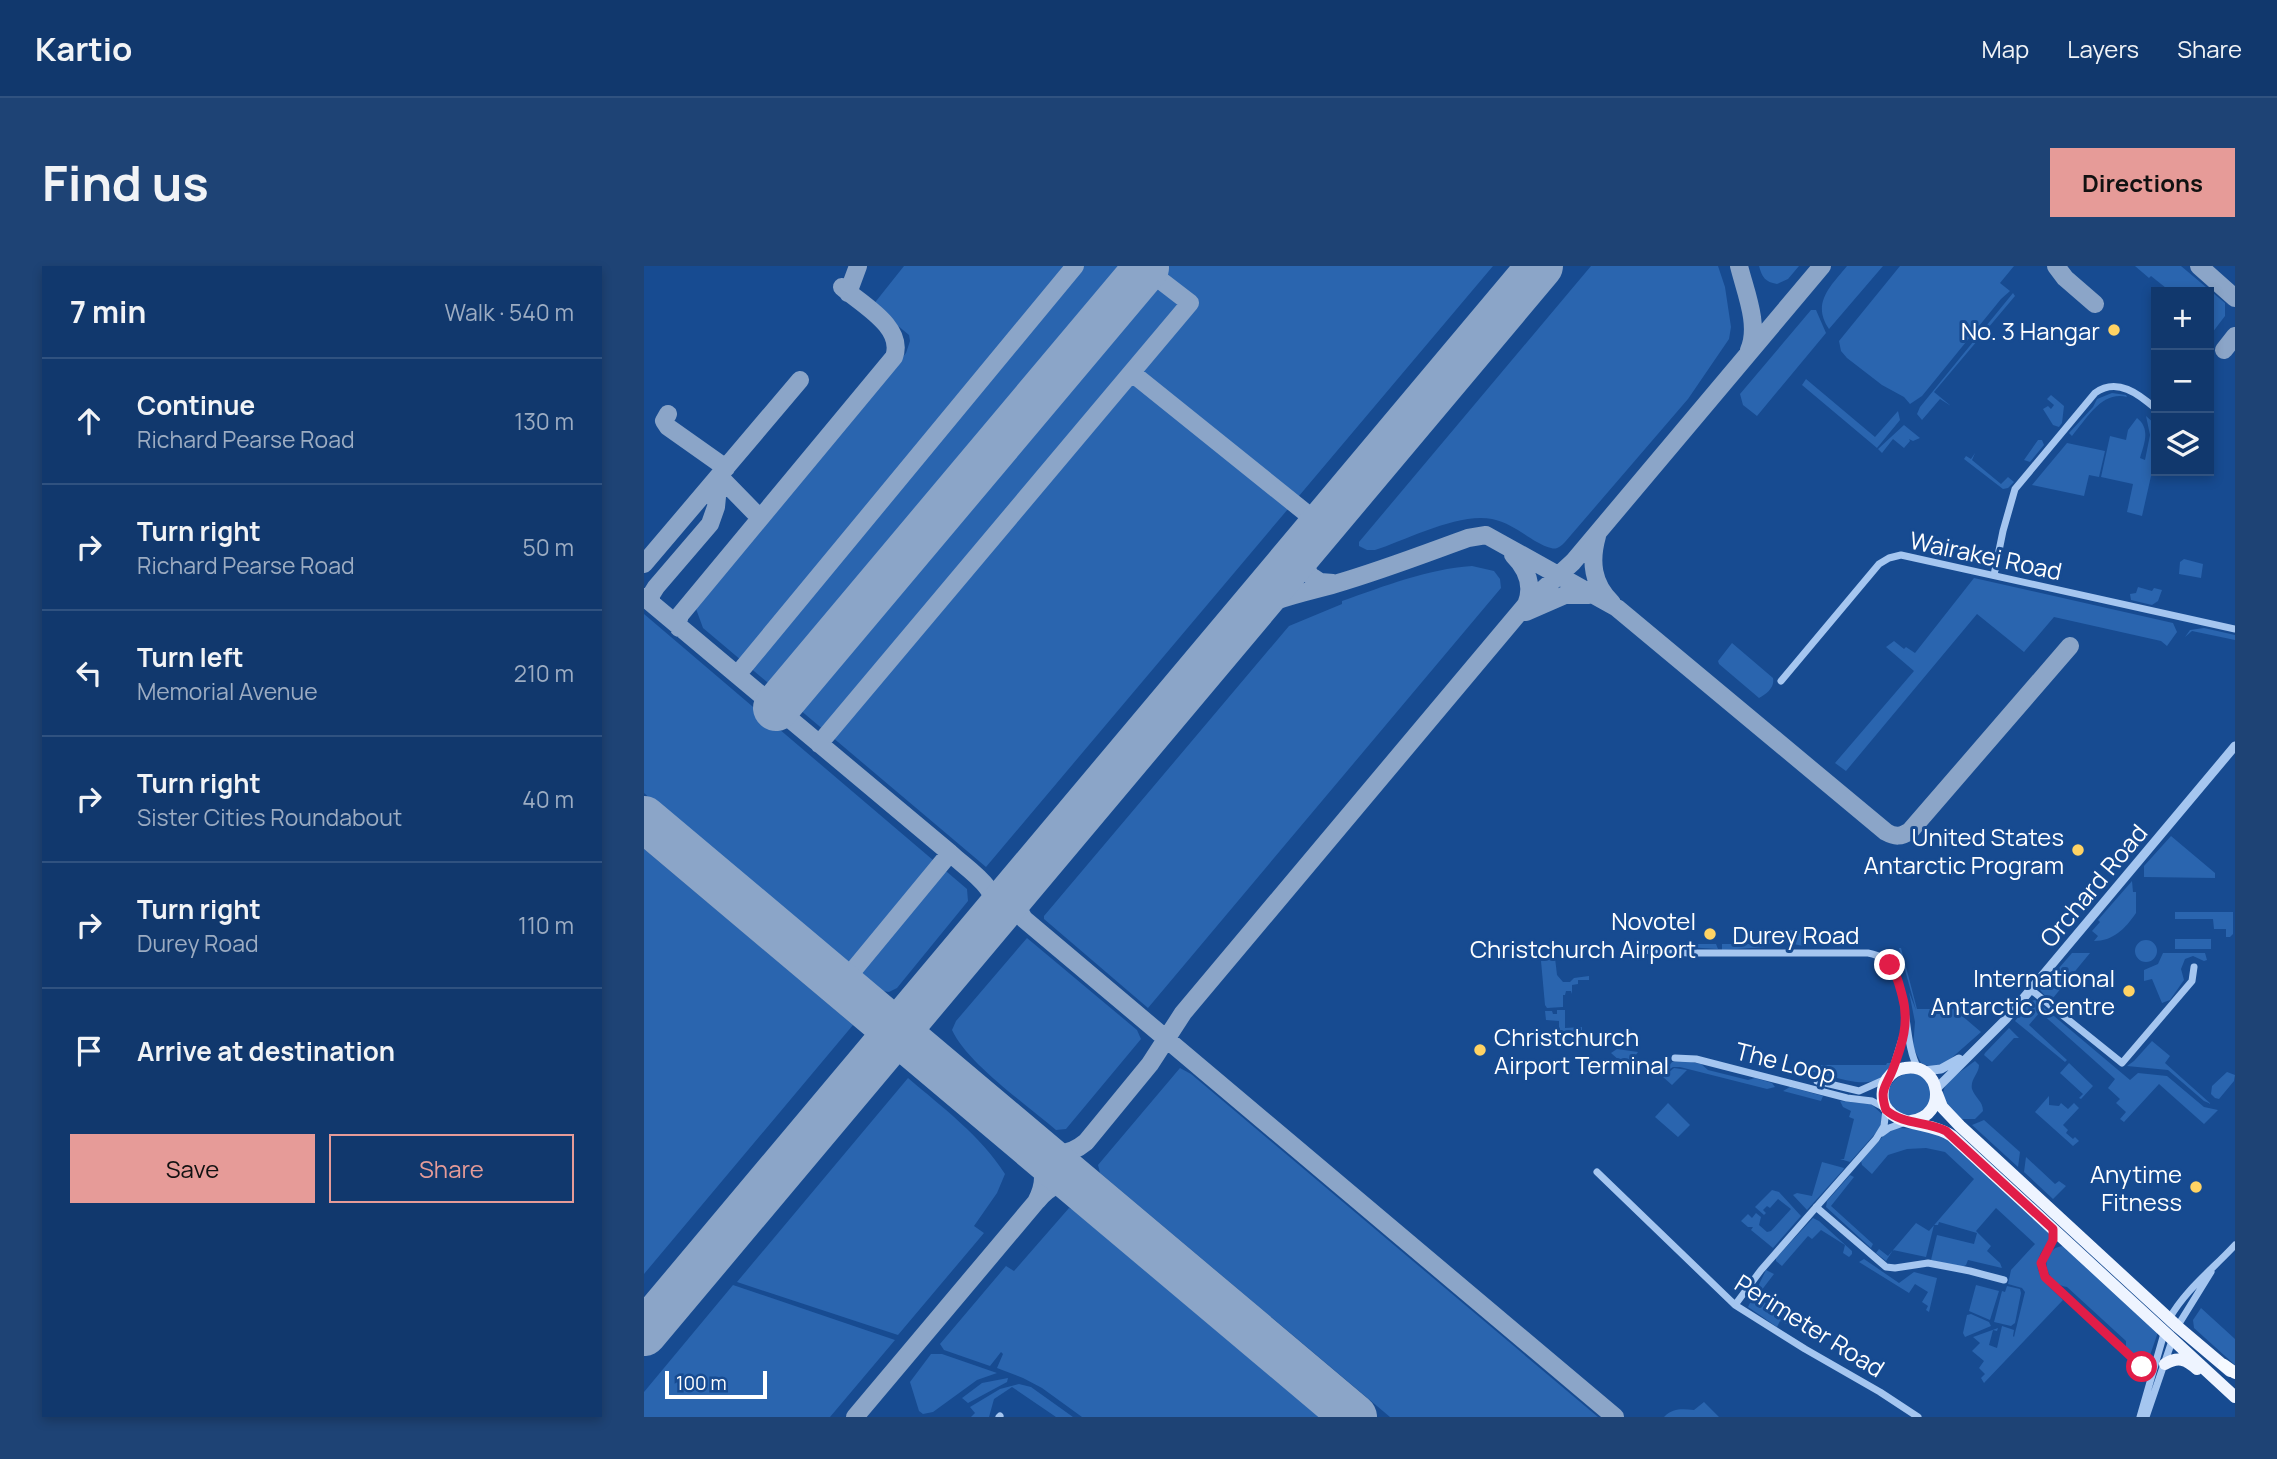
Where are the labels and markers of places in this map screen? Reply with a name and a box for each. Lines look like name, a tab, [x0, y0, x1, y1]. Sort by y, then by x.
place label: No. 3 Hangar	[1961, 314, 2100, 347]
marker: No. 3 Hangar	[2106, 322, 2122, 338]
place label: United States Antarctic Program	[1863, 820, 2064, 881]
marker: United States Antarctic Program	[2070, 842, 2086, 858]
place label: Novotel Christchurch Airport	[1470, 904, 1696, 965]
marker: Novotel Christchurch Airport	[1702, 926, 1718, 942]
place label: International Antarctic Centre	[1930, 961, 2115, 1022]
marker: International Antarctic Centre	[2121, 983, 2137, 999]
place label: Christchurch Airport Terminal	[1494, 1020, 1669, 1081]
marker: Christchurch Airport Terminal	[1472, 1042, 1488, 1058]
place label: Anytime Fitness	[2090, 1157, 2182, 1218]
marker: Anytime Fitness	[2188, 1179, 2204, 1195]

